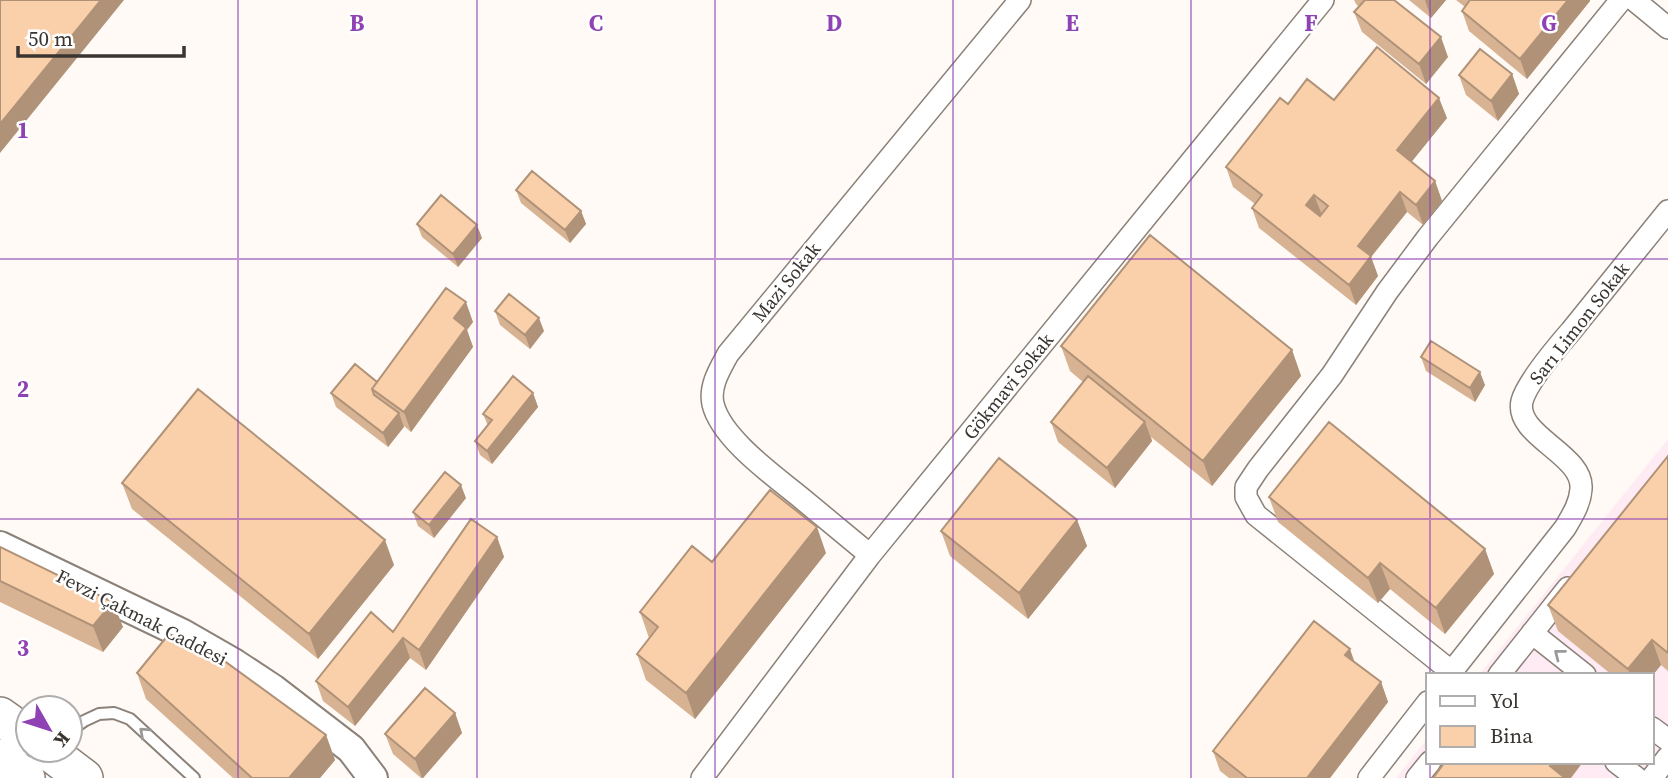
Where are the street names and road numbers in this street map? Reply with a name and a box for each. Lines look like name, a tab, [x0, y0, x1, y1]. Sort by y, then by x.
street label: Mazi Sokak	[746, 236, 827, 327]
street label: Sarı Limon Sokak	[1523, 256, 1635, 389]
street label: Gökmavi Sokak	[957, 327, 1059, 445]
street label: Fevzi Çakmak Caddesi	[52, 563, 232, 672]

